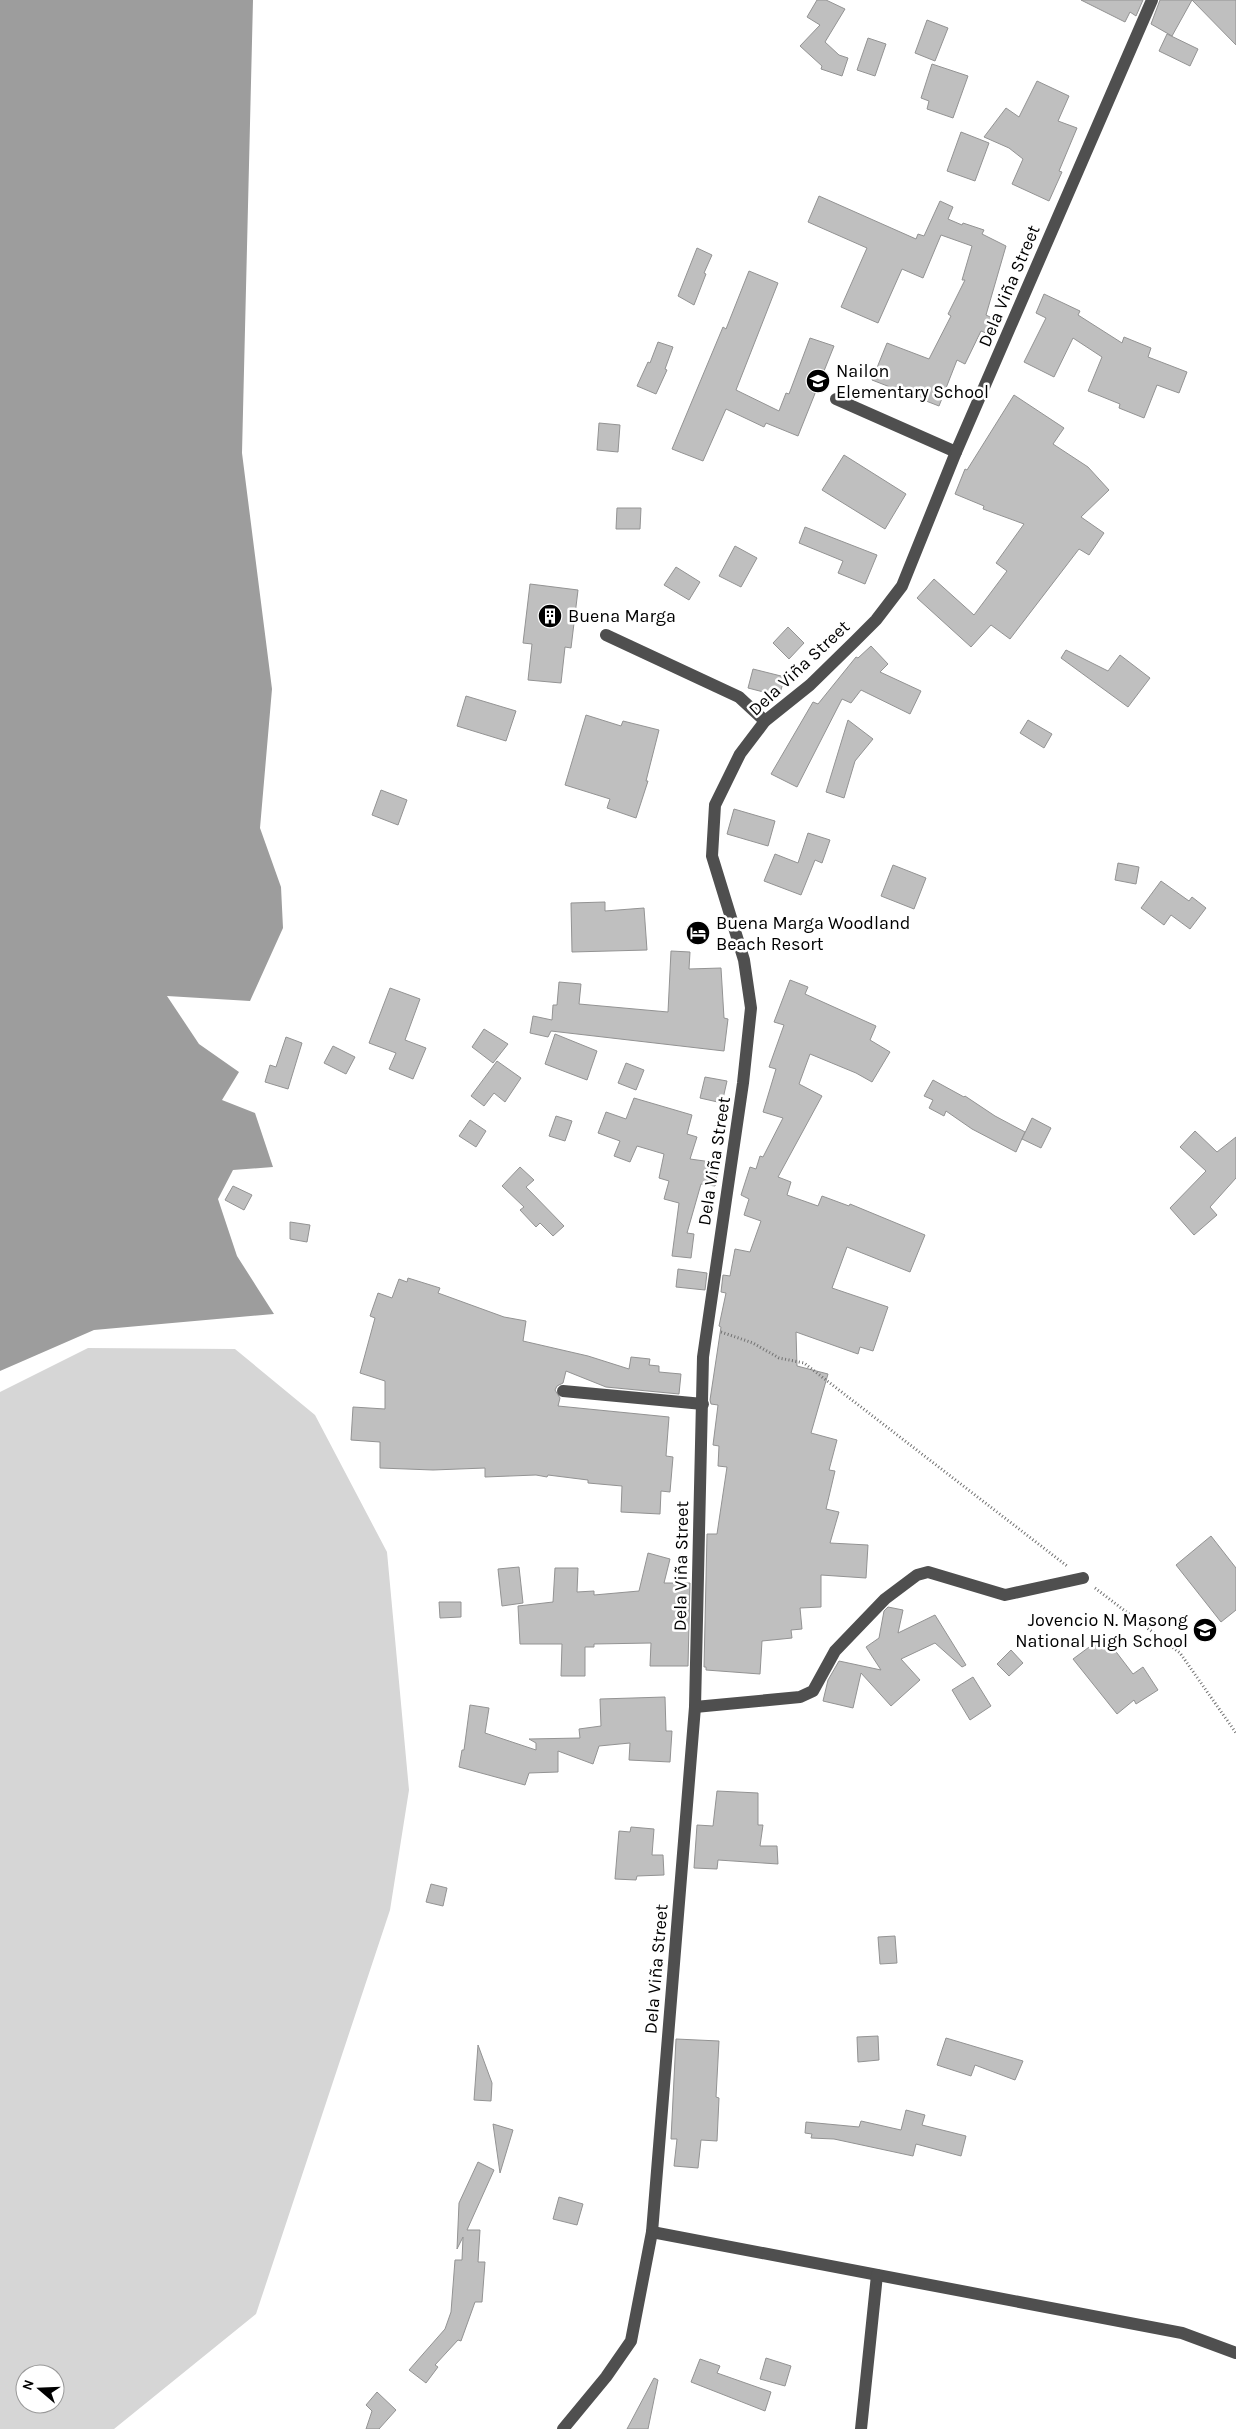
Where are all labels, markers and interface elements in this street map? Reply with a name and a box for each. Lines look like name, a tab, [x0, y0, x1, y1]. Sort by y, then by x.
street label: Dela Viña Street	[973, 222, 1045, 350]
place label: Nailon Elementary School	[836, 360, 989, 403]
school or university icon: Nailon Elementary School	[805, 368, 831, 394]
building icon: Buena Marga	[537, 603, 563, 629]
place label: Buena Marga	[568, 605, 676, 627]
street label: Dela Viña Street	[744, 615, 854, 720]
place label: Buena Marga Woodland Beach Resort	[716, 912, 910, 955]
hotel icon: Buena Marga Woodland Beach Resort	[685, 920, 711, 946]
street label: Dela Viña Street	[693, 1095, 735, 1227]
street label: Dela Viña Street	[669, 1500, 693, 1631]
place label: Jovencio N. Masong National High School	[1015, 1609, 1188, 1652]
school or university icon: Jovencio N. Masong National High School	[1192, 1617, 1218, 1643]
street label: Dela Viña Street	[639, 1903, 673, 2035]
north arrow	[15, 2364, 65, 2414]
text: N	[19, 2377, 38, 2392]

